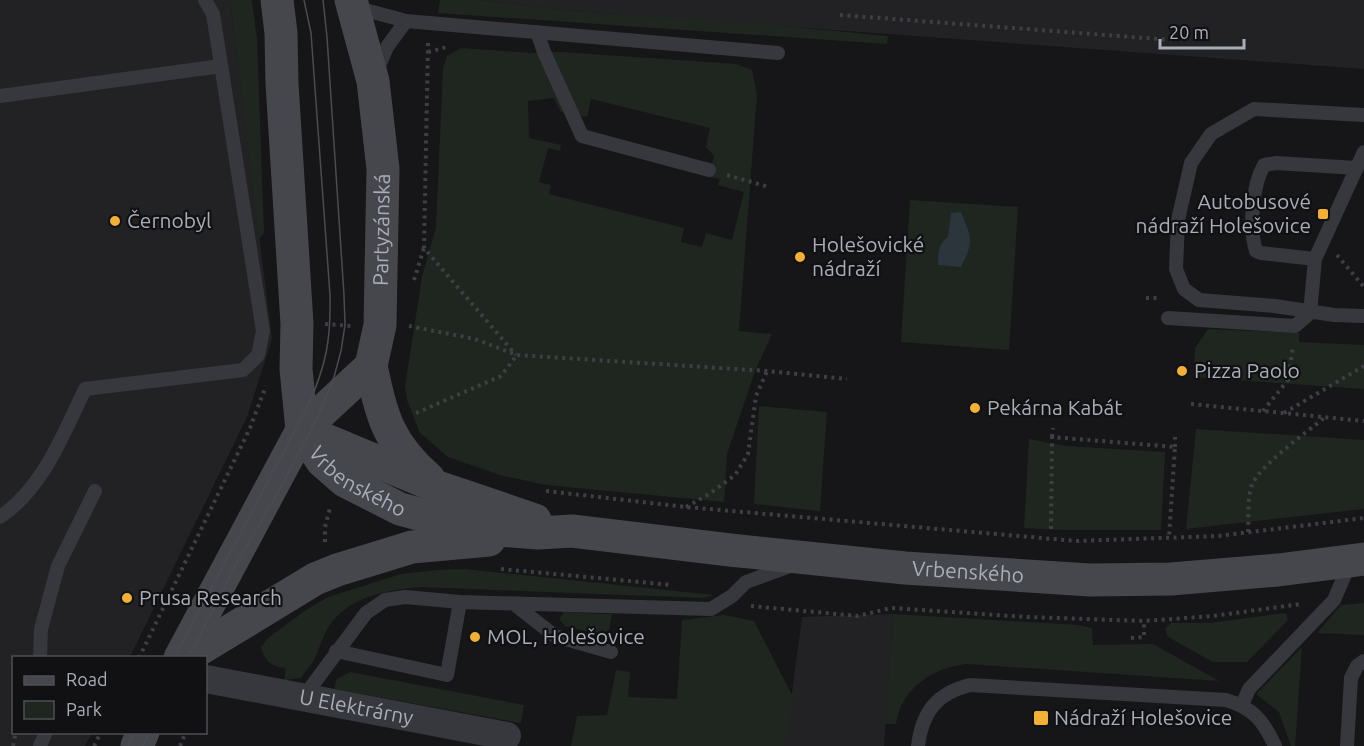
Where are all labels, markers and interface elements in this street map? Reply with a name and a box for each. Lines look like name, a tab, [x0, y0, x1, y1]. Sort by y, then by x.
scale bar	[1160, 12, 1244, 50]
text: 20 m	[1169, 22, 1209, 42]
street label: Partyzánská	[368, 173, 394, 286]
place label: Autobusové nádraží Holešovice	[1136, 189, 1311, 237]
marker: Autobusové nádraží Holešovice	[1316, 207, 1330, 221]
place label: Černobyl	[127, 208, 212, 232]
marker: Černobyl	[108, 214, 122, 228]
place label: Holešovické nádraží	[812, 232, 924, 280]
marker: Holešovické nádraží	[793, 250, 807, 264]
place label: Pizza Paolo	[1194, 358, 1300, 382]
marker: Pizza Paolo	[1175, 364, 1189, 378]
place label: Pekárna Kabát	[987, 395, 1123, 419]
marker: Pekárna Kabát	[968, 401, 982, 415]
street label: Vrbenského	[305, 441, 410, 521]
street label: Vrbenského	[911, 555, 1025, 587]
place label: Prusa Research	[139, 585, 282, 609]
marker: Prusa Research	[120, 591, 134, 605]
place label: MOL, Holešovice	[487, 624, 645, 648]
marker: MOL, Holešovice	[468, 630, 482, 644]
legend	[12, 656, 207, 734]
text: Road	[66, 669, 108, 689]
street label: U Elektrárny	[298, 684, 416, 729]
text: Park	[66, 699, 102, 719]
place label: Nádraží Holešovice	[1054, 705, 1232, 729]
marker: Nádraží Holešovice	[1032, 709, 1050, 727]

